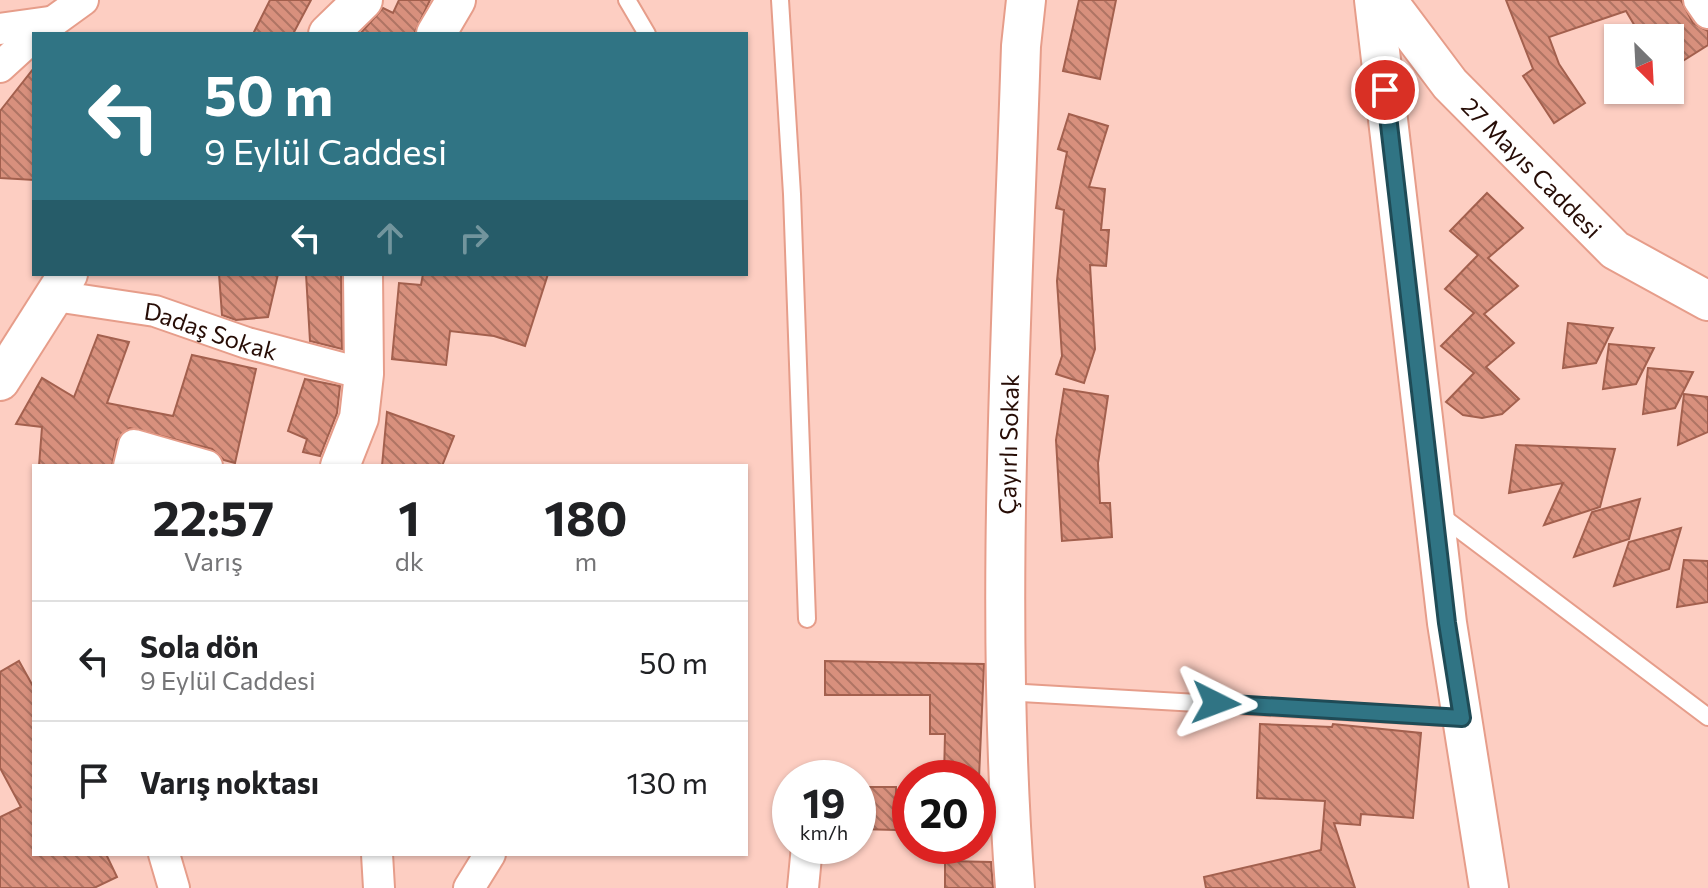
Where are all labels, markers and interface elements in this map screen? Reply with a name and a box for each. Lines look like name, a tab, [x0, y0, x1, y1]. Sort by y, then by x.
north arrow	[1604, 24, 1684, 104]
map controls	[1604, 24, 1684, 104]
pin	[1351, 56, 1419, 124]
text: 50 m	[204, 59, 333, 128]
icon: left	[72, 64, 176, 168]
icon: arrive	[1363, 68, 1407, 112]
street label: 27 Mayıs Caddesi	[1457, 91, 1608, 243]
text: 9 Eylül Caddesi	[204, 128, 447, 172]
icon: left	[284, 216, 328, 260]
icon: ahead	[368, 216, 412, 260]
icon: right	[452, 216, 496, 260]
street label: Dadaş Sokak	[142, 295, 281, 365]
street label: Çayırlı Sokak	[991, 373, 1024, 515]
text: 22:57	[152, 487, 274, 546]
text: 1	[398, 487, 420, 546]
text: 180	[544, 487, 628, 546]
text: Varış	[184, 545, 243, 576]
text: dk	[395, 545, 424, 576]
text: m	[575, 545, 597, 576]
text: Sola dön	[140, 627, 259, 664]
icon: left	[72, 639, 116, 683]
text: 50 m	[639, 643, 708, 680]
position arrow	[1174, 661, 1258, 745]
text: 9 Eylül Caddesi	[140, 664, 316, 695]
icon: arrive	[72, 759, 116, 803]
speed limit sign: 20	[892, 760, 996, 864]
text: Varış noktası	[140, 763, 319, 800]
text: 130 m	[627, 763, 708, 800]
text: 19	[803, 777, 845, 826]
text: km/h	[800, 820, 848, 844]

